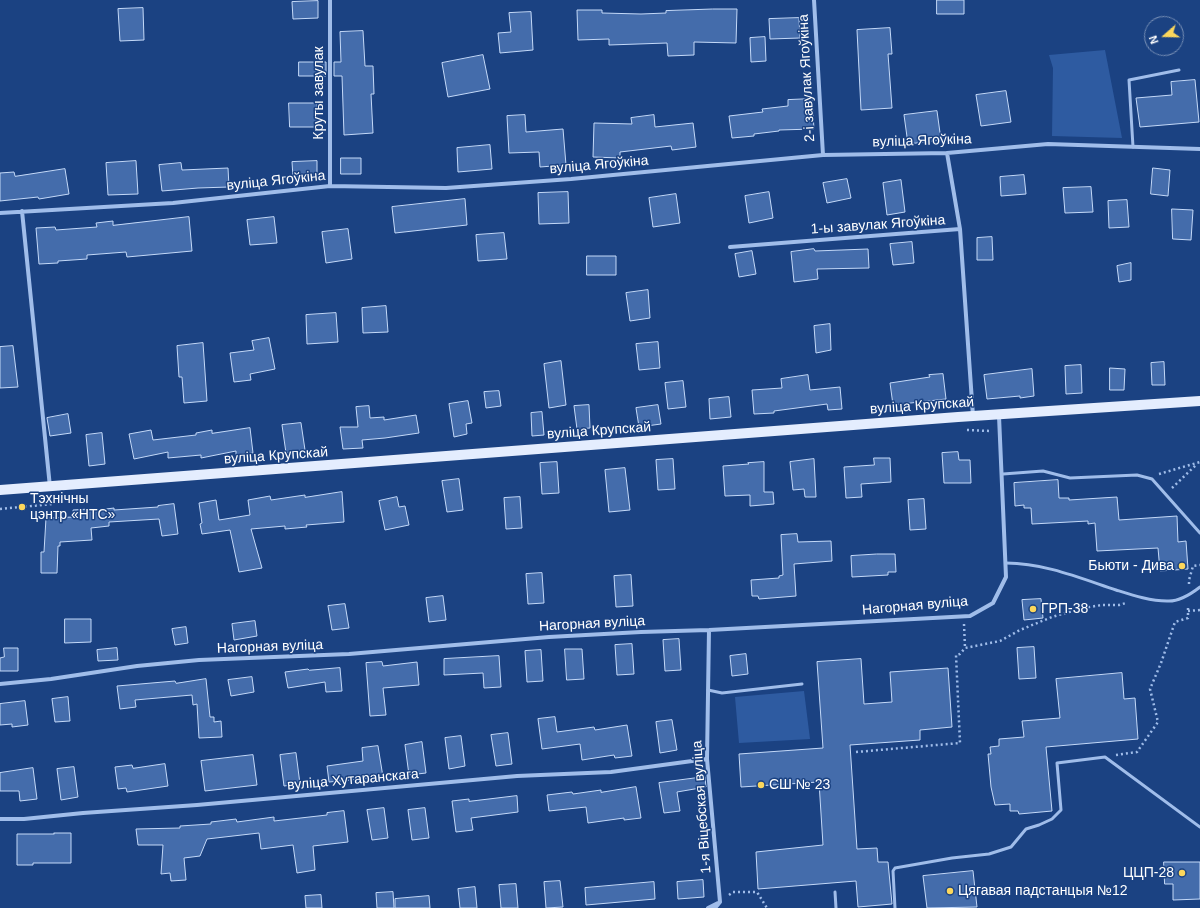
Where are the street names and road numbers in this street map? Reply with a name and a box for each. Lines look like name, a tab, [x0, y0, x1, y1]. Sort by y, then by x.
street label: 2-і завулак Ягоўкіна	[795, 14, 819, 142]
street label: Круты завулак	[311, 46, 327, 140]
street label: вуліца Ягоўкіна	[872, 131, 972, 151]
street label: вуліца Ягоўкіна	[549, 152, 649, 178]
street label: вуліца Ягоўкіна	[226, 167, 326, 195]
street label: 1-ы завулак Ягоўкіна	[810, 212, 946, 238]
street label: вуліца Крупскай	[869, 394, 975, 418]
street label: вуліца Крупскай	[546, 419, 652, 443]
street label: вуліца Крупскай	[223, 444, 329, 468]
street label: Нагорная вуліца	[861, 593, 969, 619]
street label: Нагорная вуліца	[539, 613, 645, 635]
street label: Нагорная вуліца	[217, 637, 323, 657]
street label: 1-я Віцебская вуліца	[689, 740, 715, 874]
street label: вуліца Хутаранскага	[287, 766, 419, 794]

